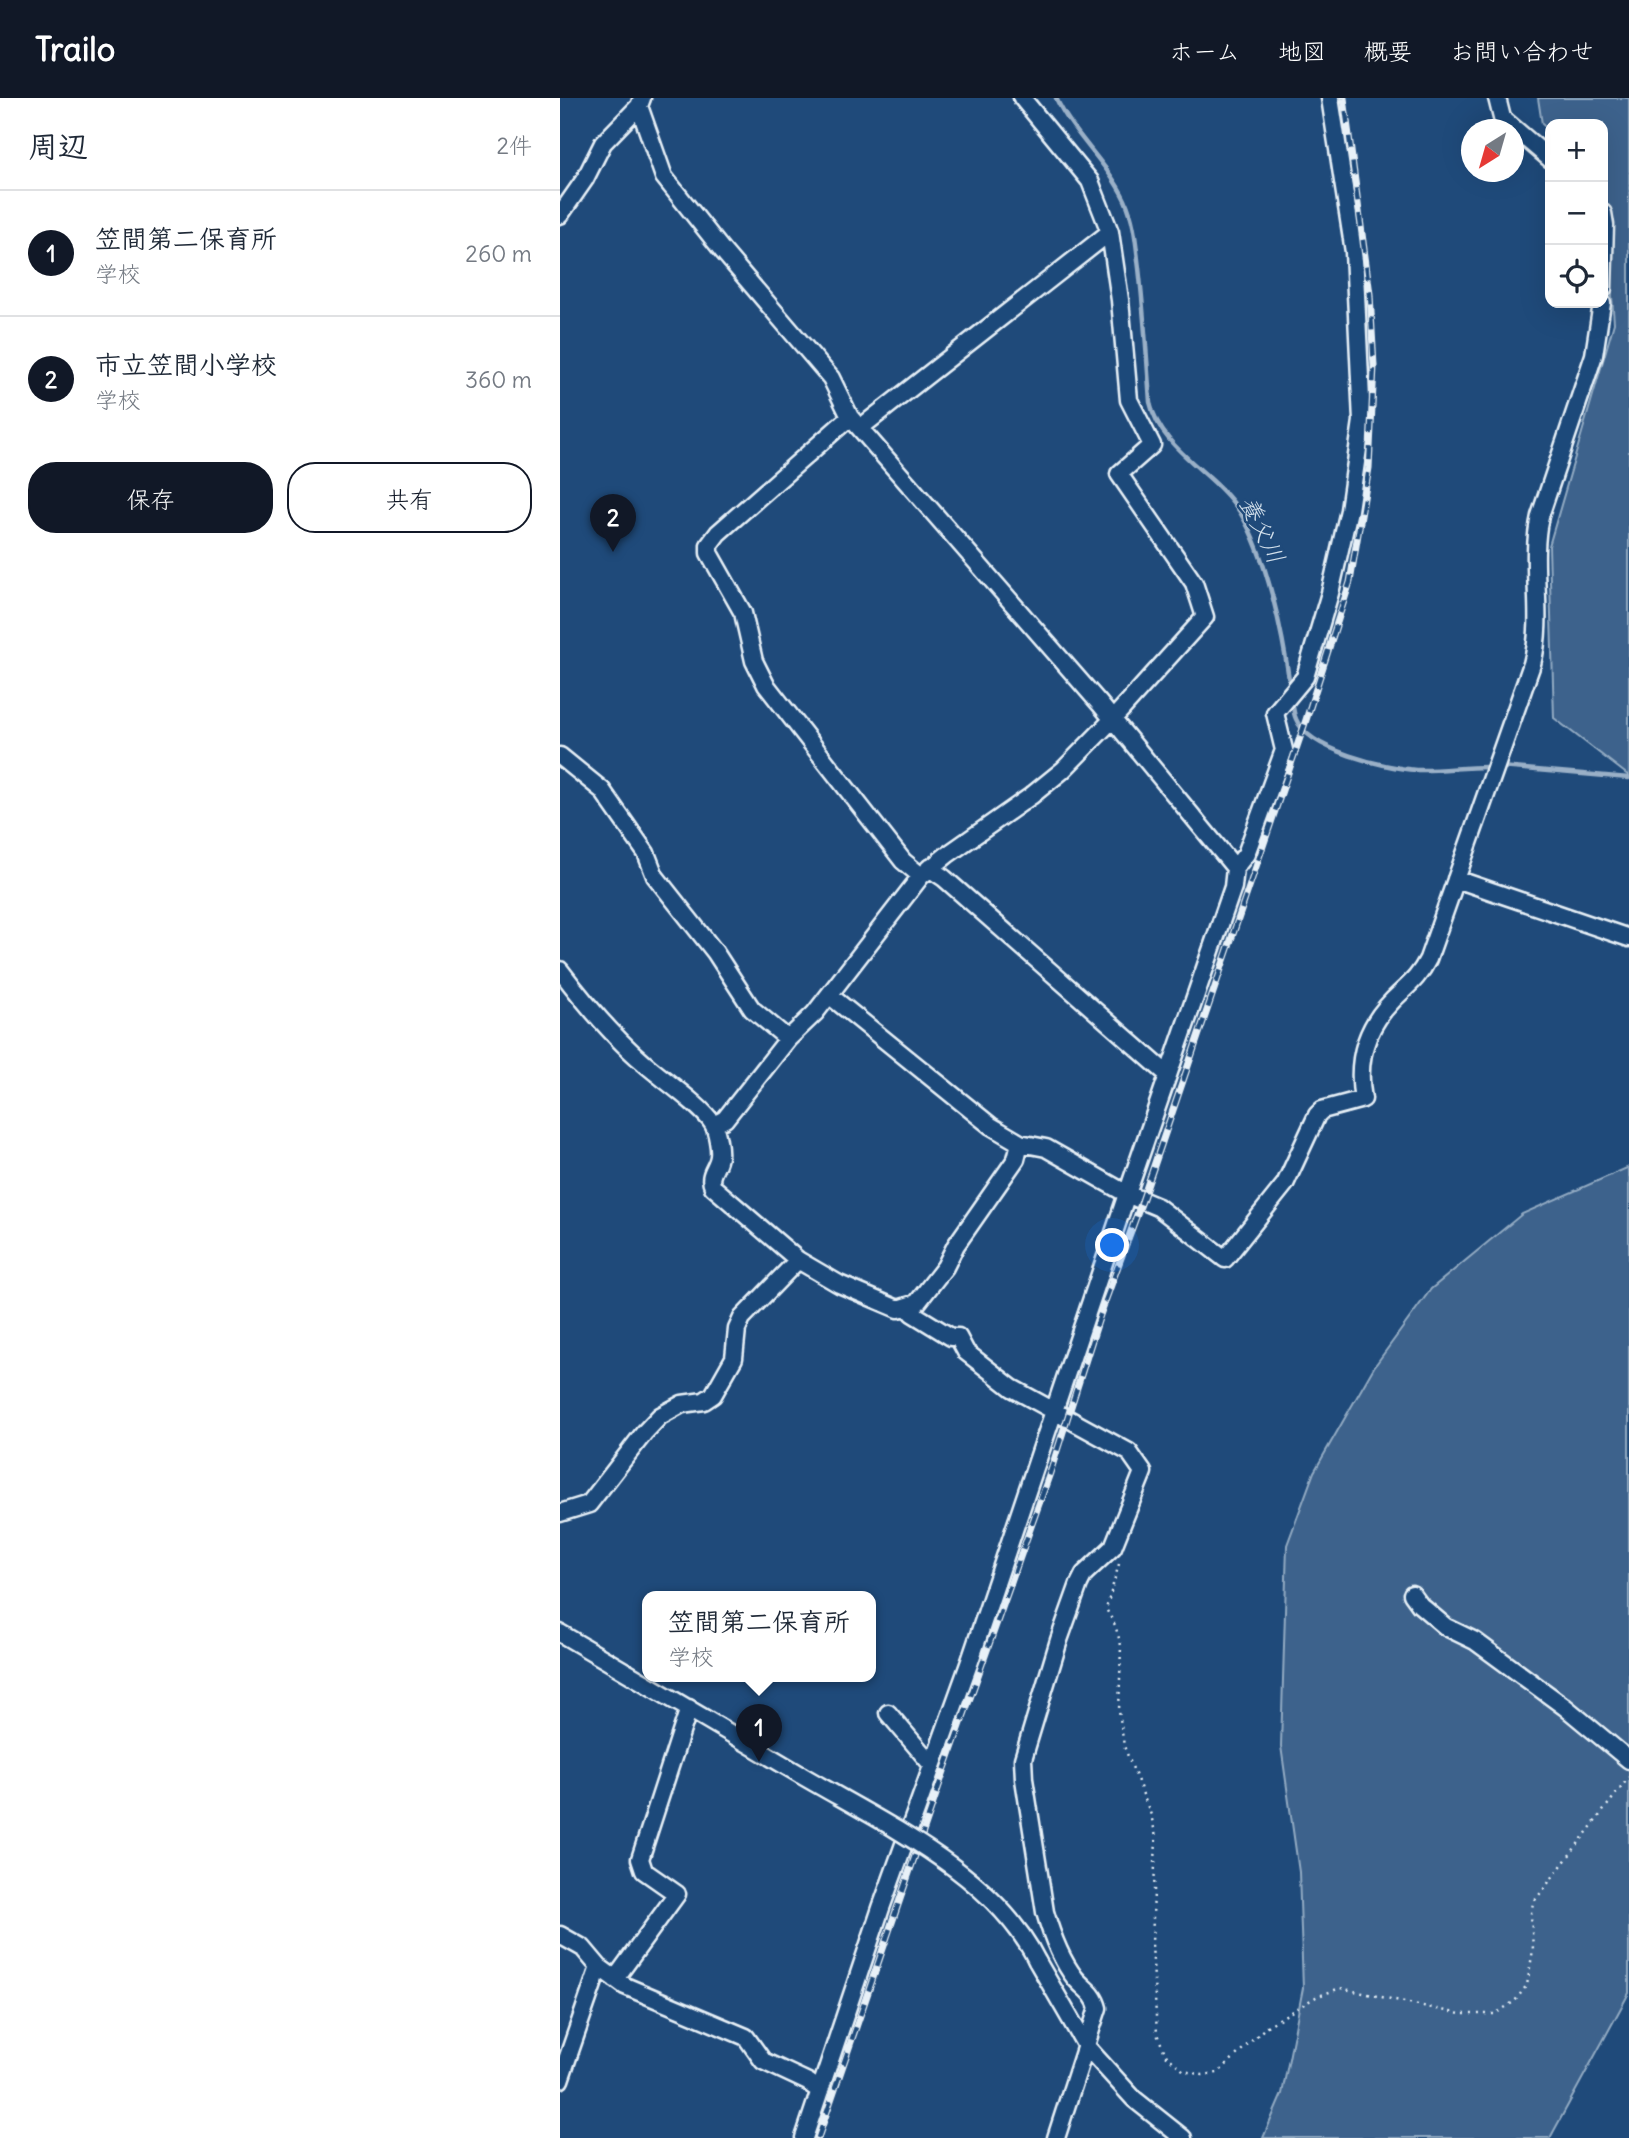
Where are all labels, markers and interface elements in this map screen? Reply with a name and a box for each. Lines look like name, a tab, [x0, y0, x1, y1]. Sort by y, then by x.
text: Trailo	[35, 28, 115, 70]
text: ホーム	[1169, 36, 1240, 66]
text: 地図	[1278, 36, 1326, 66]
text: 概要	[1364, 36, 1412, 66]
text: お問い合わせ	[1450, 36, 1594, 66]
north arrow	[1461, 119, 1524, 182]
map controls	[1545, 119, 1608, 308]
button: +	[1545, 119, 1608, 182]
text: 周辺	[28, 127, 88, 165]
text: 2件	[496, 131, 532, 160]
button: −	[1545, 182, 1608, 245]
text: 笠間第二保育所	[95, 222, 277, 255]
text: 1	[46, 239, 56, 268]
text: 260 m	[465, 239, 532, 268]
button: locate	[1545, 245, 1608, 308]
text: 学校	[95, 259, 141, 288]
text: 市立笠間小学校	[95, 348, 277, 381]
text: 2	[45, 365, 57, 394]
text: 360 m	[465, 365, 532, 394]
text: 学校	[95, 385, 141, 414]
button: 保存	[28, 462, 273, 533]
button: 共有	[287, 462, 532, 533]
water label: 養父川	[1234, 491, 1292, 568]
pin: 2	[590, 494, 636, 552]
your location	[1095, 1228, 1129, 1262]
popup	[642, 1591, 876, 1682]
text: 笠間第二保育所	[668, 1605, 850, 1638]
text: 学校	[668, 1642, 714, 1671]
pin: 1	[736, 1704, 782, 1762]

